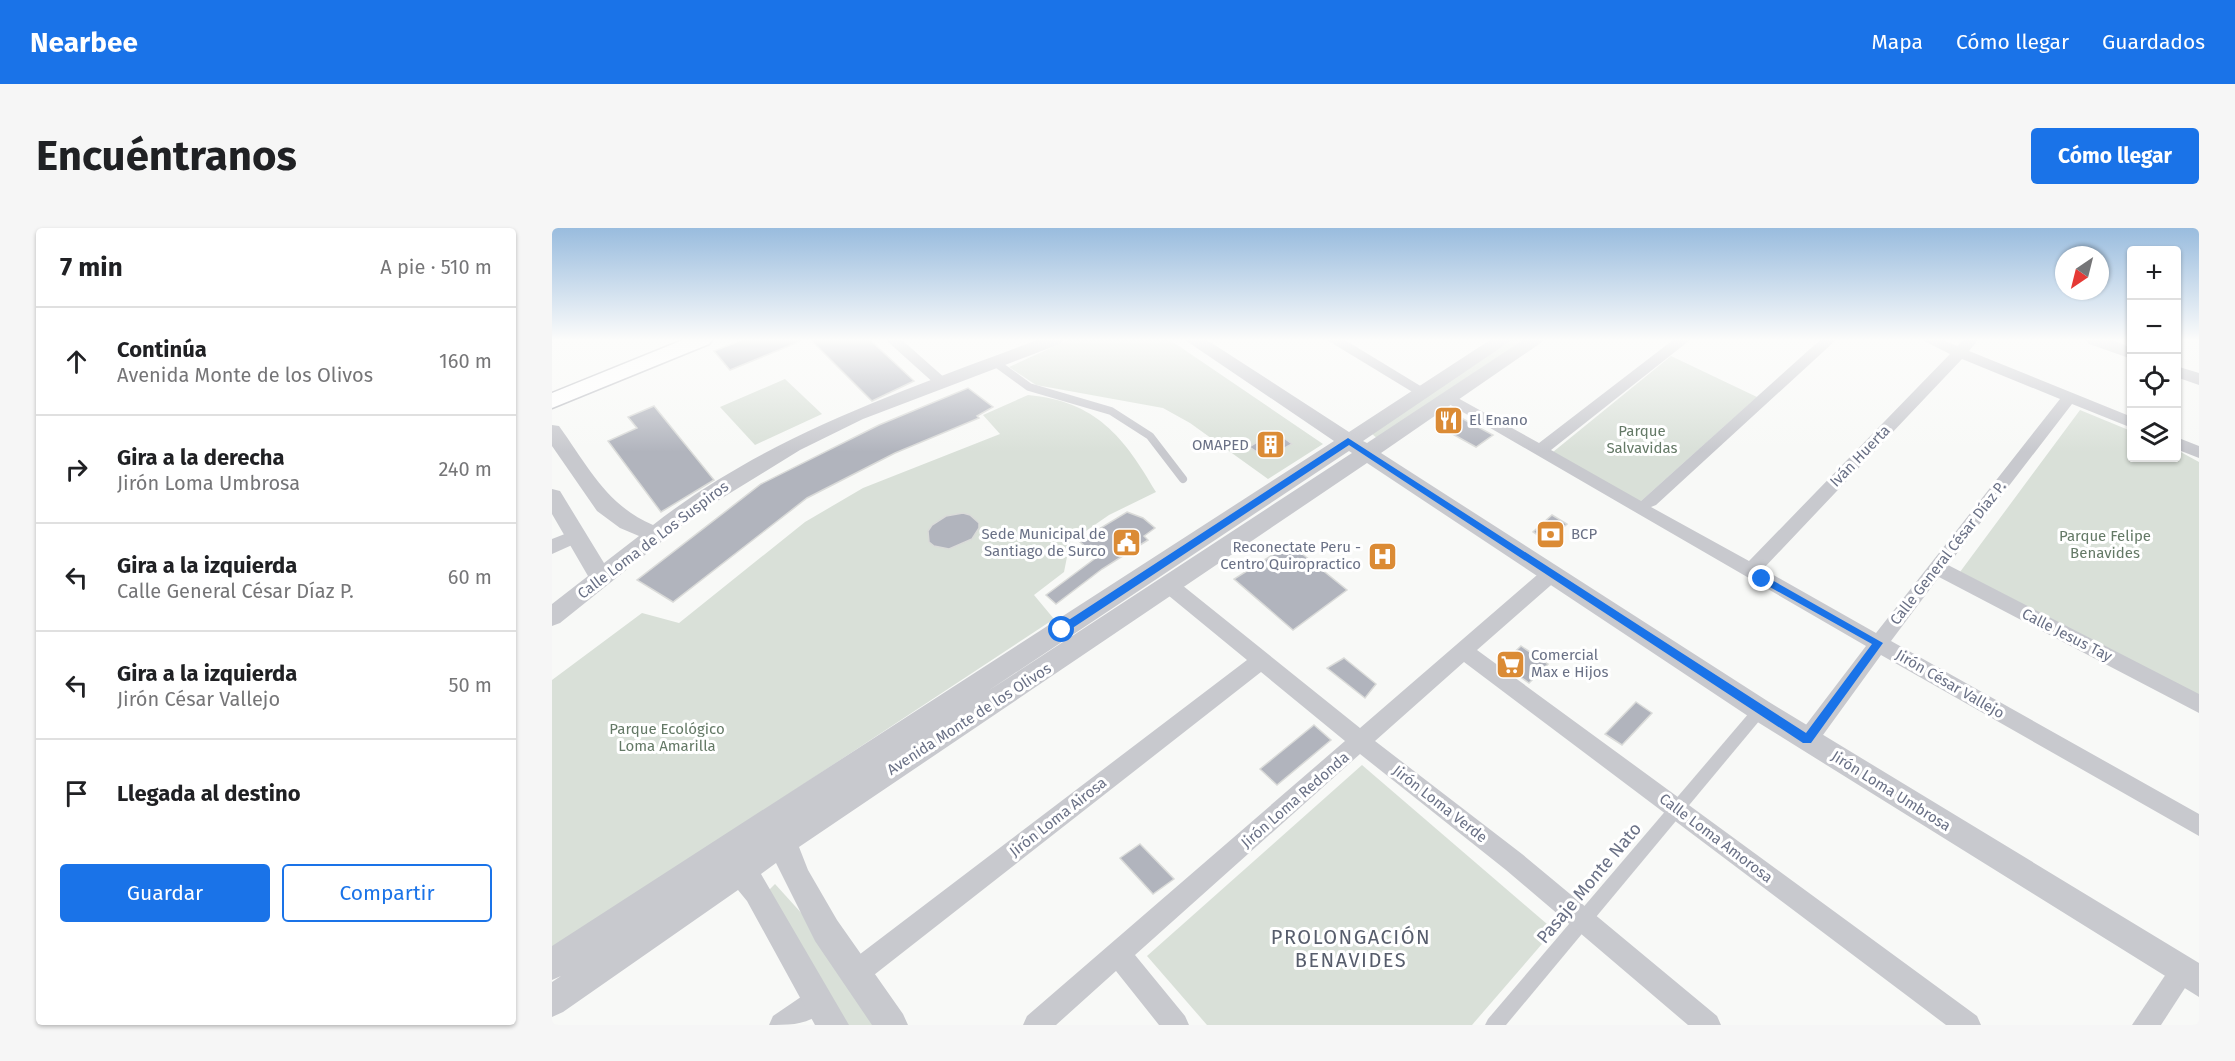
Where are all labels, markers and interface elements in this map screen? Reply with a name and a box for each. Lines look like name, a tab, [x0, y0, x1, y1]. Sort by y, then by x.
text: Nearbee	[30, 26, 138, 59]
text: Mapa	[1871, 29, 1923, 55]
text: Cómo llegar	[1956, 29, 2069, 55]
text: Guardados	[2102, 29, 2205, 55]
button: Cómo llegar	[2031, 128, 2199, 184]
text: Encuéntranos	[36, 131, 297, 181]
north arrow	[2055, 246, 2109, 300]
map controls	[2127, 246, 2181, 462]
button: +	[2127, 246, 2181, 300]
text: 7 min	[60, 252, 123, 283]
text: A pie · 510 m	[380, 255, 492, 279]
button: −	[2127, 300, 2181, 354]
text: Continúa	[117, 336, 207, 363]
icon: ahead	[60, 345, 93, 378]
text: 160 m	[439, 349, 492, 373]
button: locate	[2127, 354, 2181, 408]
text: Avenida Monte de los Olivos	[117, 363, 373, 387]
restaurant icon: El Enano	[1432, 404, 1464, 436]
button: layers	[2127, 408, 2181, 462]
place label: El Enano	[1469, 411, 1528, 429]
street label: Iván Huerta	[1826, 421, 1894, 491]
park label: Parque Salvavidas	[1606, 422, 1678, 457]
building icon: OMAPED	[1254, 429, 1286, 461]
place label: OMAPED	[1192, 436, 1249, 454]
text: Gira a la derecha	[117, 444, 285, 471]
icon: right	[60, 453, 93, 486]
text: 240 m	[438, 457, 492, 481]
text: Jirón Loma Umbrosa	[117, 471, 300, 495]
street label: Calle Loma de Los Suspiros	[574, 477, 732, 603]
street label: Calle General César Díaz P.	[1886, 478, 2010, 628]
bank icon: BCP	[1534, 518, 1566, 550]
place label: Sede Municipal de Santiago de Surco	[981, 525, 1106, 560]
place label: BCP	[1571, 525, 1598, 543]
public building icon: Sede Municipal de Santiago de Surco	[1111, 527, 1143, 559]
park label: Parque Felipe Benavides	[2059, 527, 2151, 562]
place label: Reconectate Peru - Centro Quiropractico	[1220, 538, 1361, 573]
hospital icon: Reconectate Peru - Centro Quiropractico	[1366, 540, 1398, 572]
text: Gira a la izquierda	[117, 552, 297, 579]
icon: left	[60, 561, 93, 594]
text: 60 m	[448, 565, 492, 589]
route end	[1748, 565, 1774, 591]
text: Calle General César Díaz P.	[117, 579, 354, 603]
street label: Calle Jesus Tay	[2019, 605, 2116, 666]
route start	[1048, 616, 1074, 642]
place label: Comercial Max e Hijos	[1531, 646, 1609, 681]
street label: Jirón César Vallejo	[1893, 646, 2007, 722]
supermarket icon: Comercial Max e Hijos	[1494, 648, 1526, 680]
street label: Avenida Monte de los Olivos	[884, 659, 1054, 779]
text: Gira a la izquierda	[117, 660, 297, 687]
icon: left	[60, 669, 93, 702]
text: 50 m	[448, 673, 492, 697]
text: Jirón César Vallejo	[117, 687, 280, 711]
park label: Parque Ecológico Loma Amarilla	[609, 720, 725, 755]
street label: Jirón Loma Umbrosa	[1828, 747, 1954, 835]
street label: Jirón Loma Redonda	[1237, 748, 1353, 852]
street label: Jirón Loma Verde	[1389, 761, 1491, 847]
street label: Jirón Loma Airosa	[1006, 773, 1110, 861]
icon: arrive	[60, 777, 93, 810]
text: Llegada al destino	[117, 780, 301, 807]
street label: Calle Loma Amorosa	[1656, 789, 1776, 887]
street label: Pasaje Monte Nato	[1532, 818, 1646, 948]
button: Guardar	[60, 864, 270, 922]
button: Compartir	[282, 864, 492, 922]
district label: PROLONGACIÓN BENAVIDES	[1271, 925, 1431, 972]

